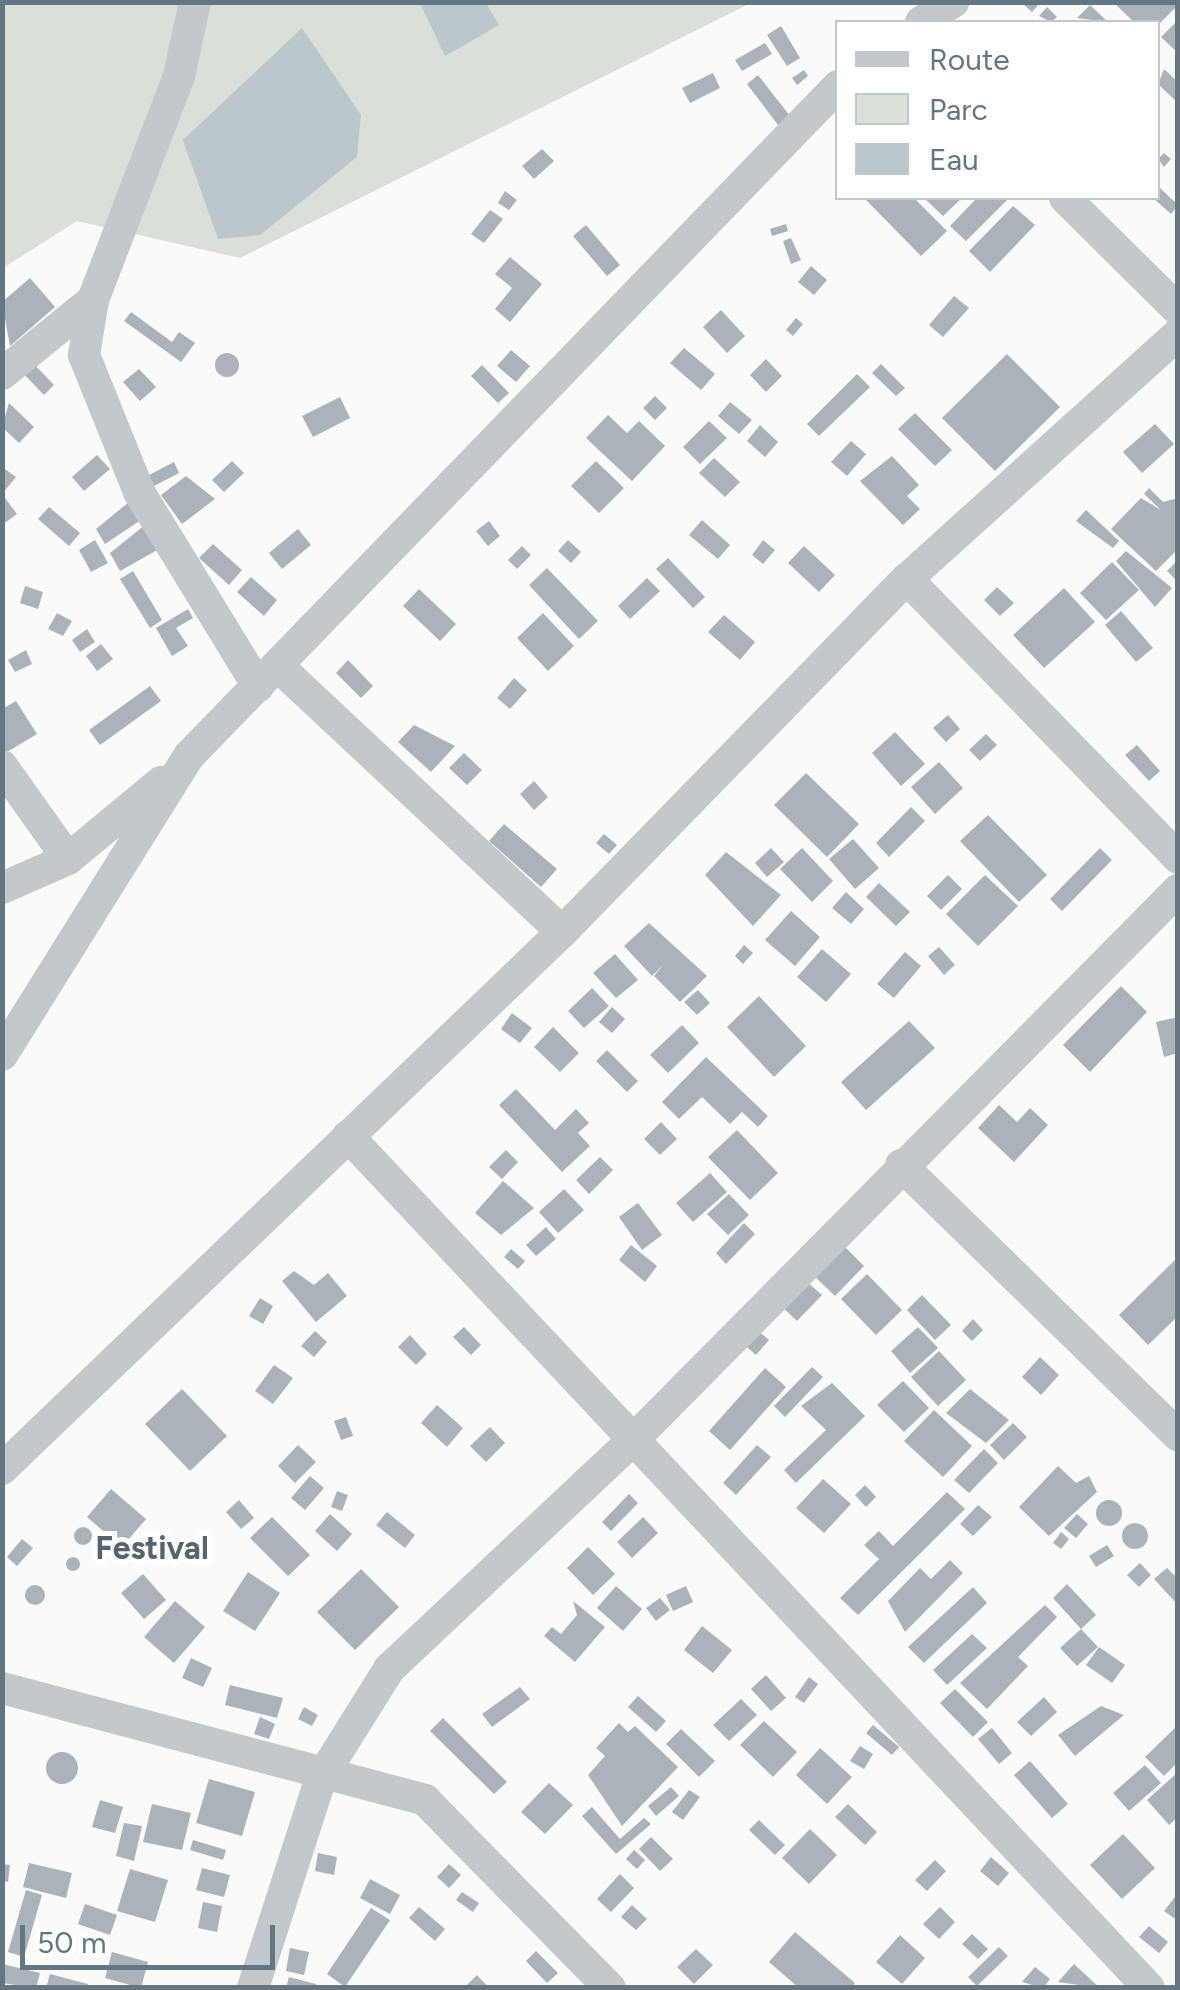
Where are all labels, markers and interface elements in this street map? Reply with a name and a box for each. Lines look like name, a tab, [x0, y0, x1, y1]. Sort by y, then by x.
legend	[835, 20, 1160, 200]
text: Route	[929, 41, 1010, 78]
text: Parc	[929, 91, 988, 128]
text: Eau	[929, 141, 979, 178]
district label: Festival	[95, 1529, 209, 1567]
scale bar	[25, 1905, 280, 1967]
text: 50 m	[37, 1924, 106, 1961]

